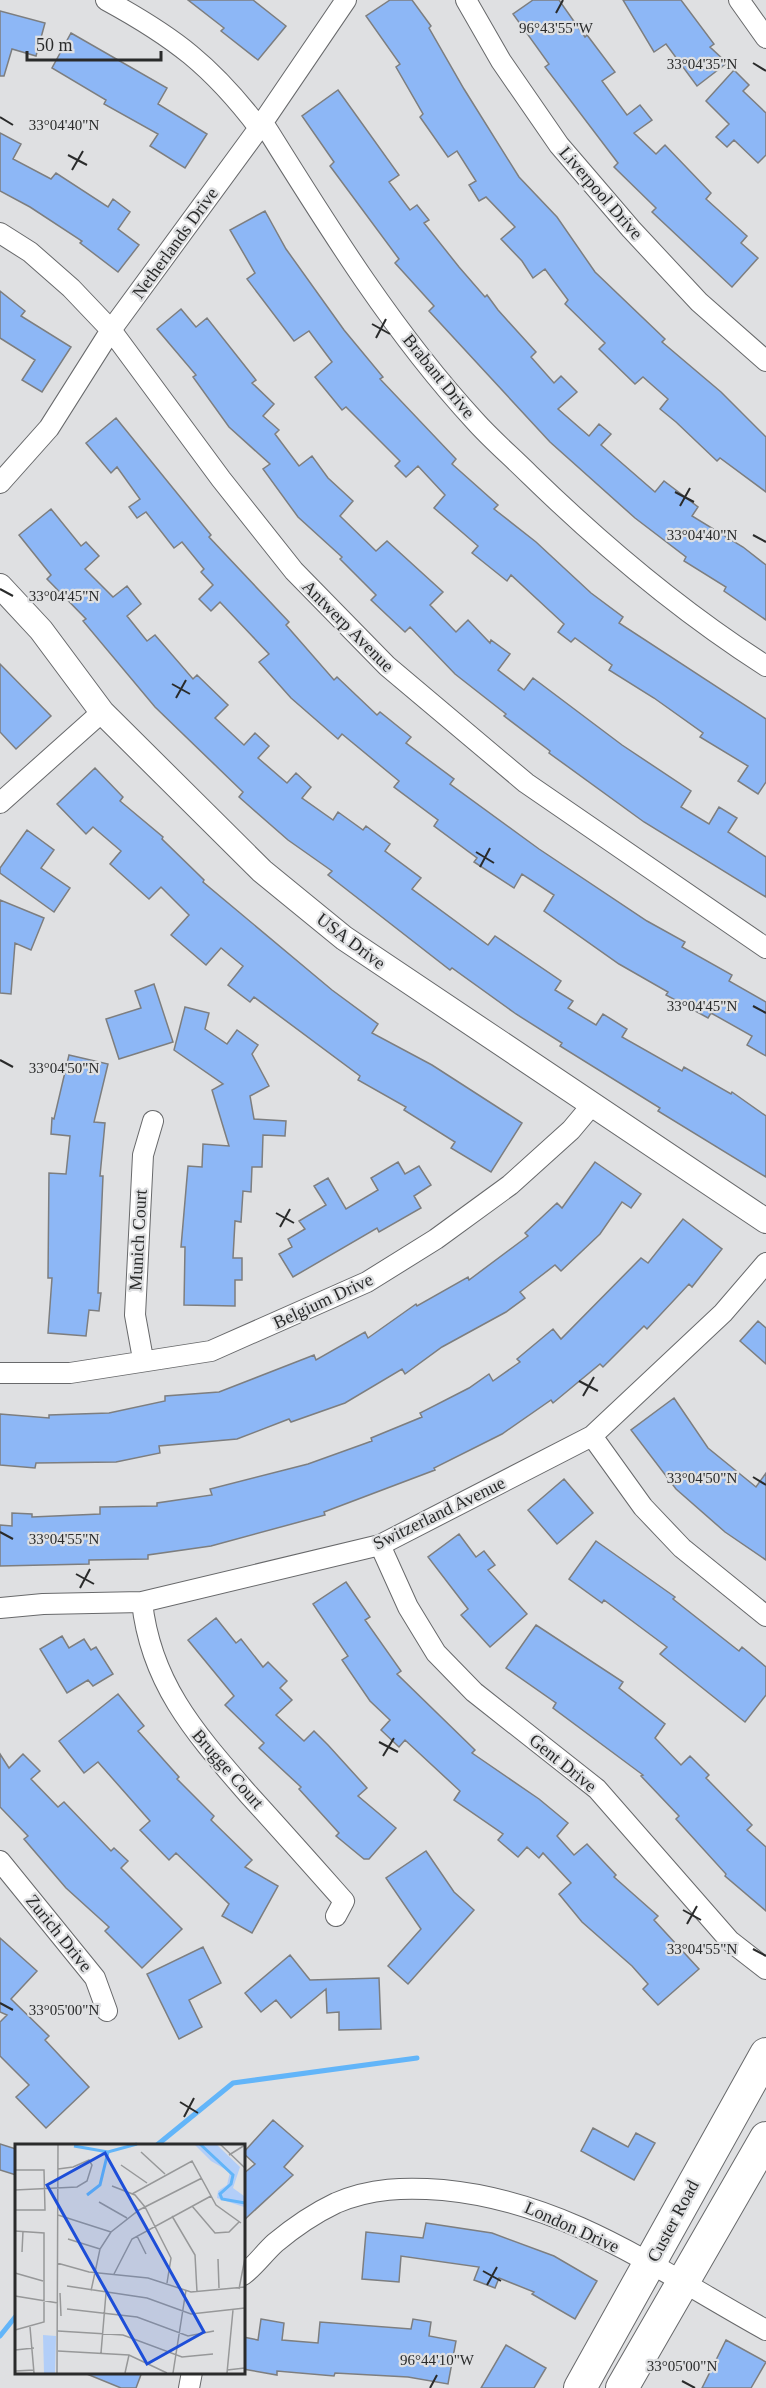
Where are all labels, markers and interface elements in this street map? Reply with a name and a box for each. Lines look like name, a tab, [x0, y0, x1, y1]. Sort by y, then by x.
text: 96°43'55"W	[519, 20, 594, 36]
scale bar	[27, 24, 160, 62]
text: 50 m	[36, 35, 73, 55]
text: 33°04'35"N	[667, 56, 737, 72]
text: 33°04'40"N	[29, 117, 99, 133]
street label: Liverpool Drive	[555, 142, 647, 244]
street label: Netherlands Drive	[128, 184, 222, 302]
street label: Brabant Drive	[399, 330, 479, 422]
text: 33°04'40"N	[667, 527, 737, 543]
street label: Antwerp Avenue	[298, 576, 398, 676]
text: 33°04'45"N	[29, 588, 99, 604]
street label: USA Drive	[313, 909, 389, 973]
text: 33°04'45"N	[667, 998, 737, 1014]
text: 33°04'50"N	[29, 1060, 99, 1076]
street label: Munich Court	[125, 1189, 151, 1291]
street label: Belgium Drive	[270, 1269, 376, 1333]
text: 33°04'50"N	[667, 1470, 737, 1486]
street label: Switzerland Avenue	[370, 1472, 508, 1554]
text: 33°04'55"N	[29, 1531, 99, 1547]
street label: Brugge Court	[188, 1725, 268, 1813]
street label: Gent Drive	[525, 1730, 601, 1796]
street label: Zurich Drive	[22, 1890, 96, 1976]
text: 33°04'55"N	[667, 1941, 737, 1957]
text: 33°05'00"N	[29, 2002, 99, 2018]
inset map	[15, 2144, 244, 2373]
street label: Custer Road	[643, 2177, 703, 2265]
street label: London Drive	[522, 2197, 622, 2257]
text: 96°44'10"W	[400, 2352, 475, 2368]
text: 33°05'00"N	[647, 2358, 717, 2374]

